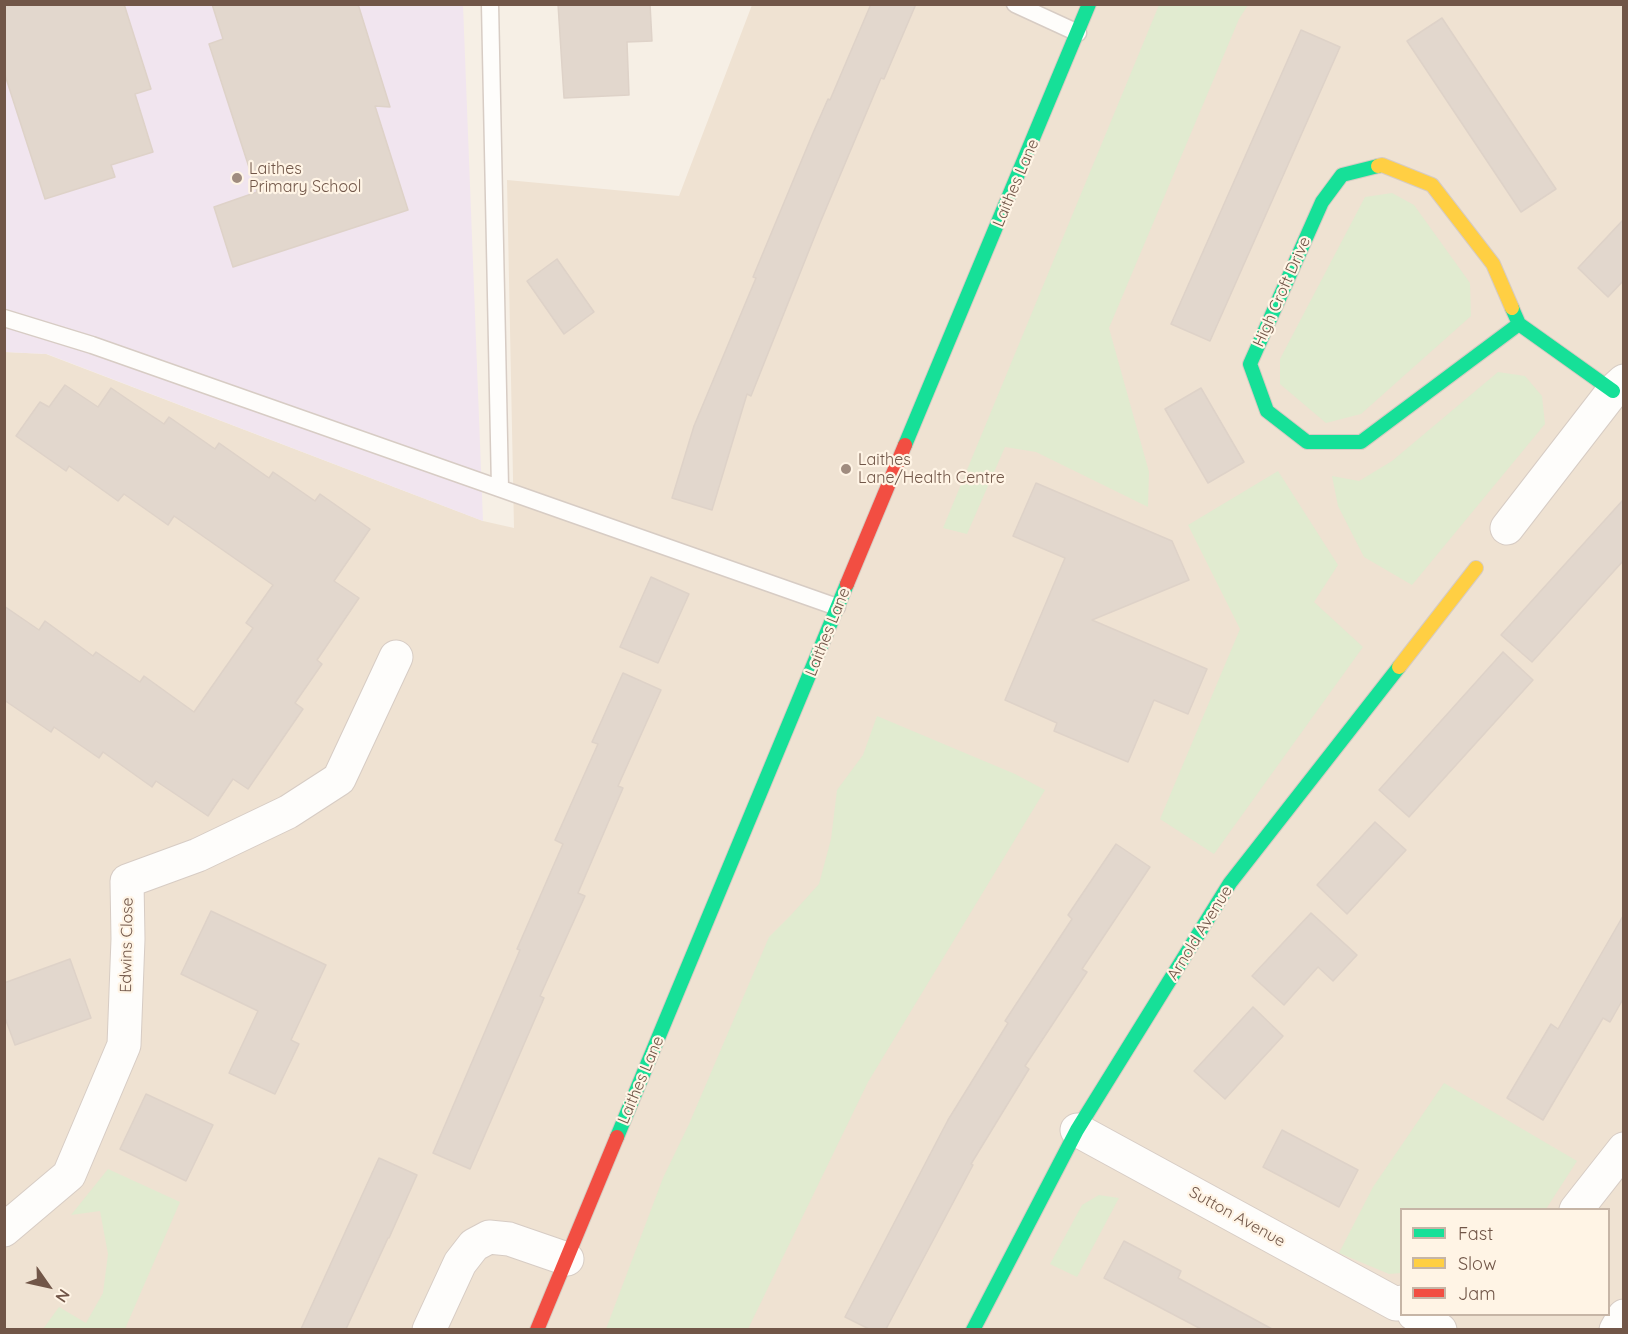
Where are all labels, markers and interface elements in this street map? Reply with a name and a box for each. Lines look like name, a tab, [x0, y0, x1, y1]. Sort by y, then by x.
street label: Laithes Lane	[989, 136, 1043, 230]
place label: Laithes Primary School	[249, 159, 361, 197]
marker: Laithes Primary School	[230, 171, 244, 185]
street label: High Croft Drive	[1249, 234, 1315, 350]
place label: Laithes Lane/Health Centre	[858, 450, 1005, 488]
marker: Laithes Lane/Health Centre	[839, 462, 853, 476]
street label: Laithes Lane	[802, 585, 854, 679]
street label: Arnold Avenue	[1163, 882, 1237, 984]
street label: Edwins Close	[117, 897, 137, 993]
street label: Laithes Lane	[614, 1033, 668, 1127]
street label: Sutton Avenue	[1186, 1183, 1288, 1251]
legend	[1400, 1208, 1610, 1316]
text: Fast	[1458, 1222, 1493, 1245]
text: Slow	[1458, 1252, 1496, 1275]
north arrow	[18, 1256, 78, 1316]
text: Jam	[1458, 1282, 1496, 1305]
text: N	[51, 1286, 75, 1307]

